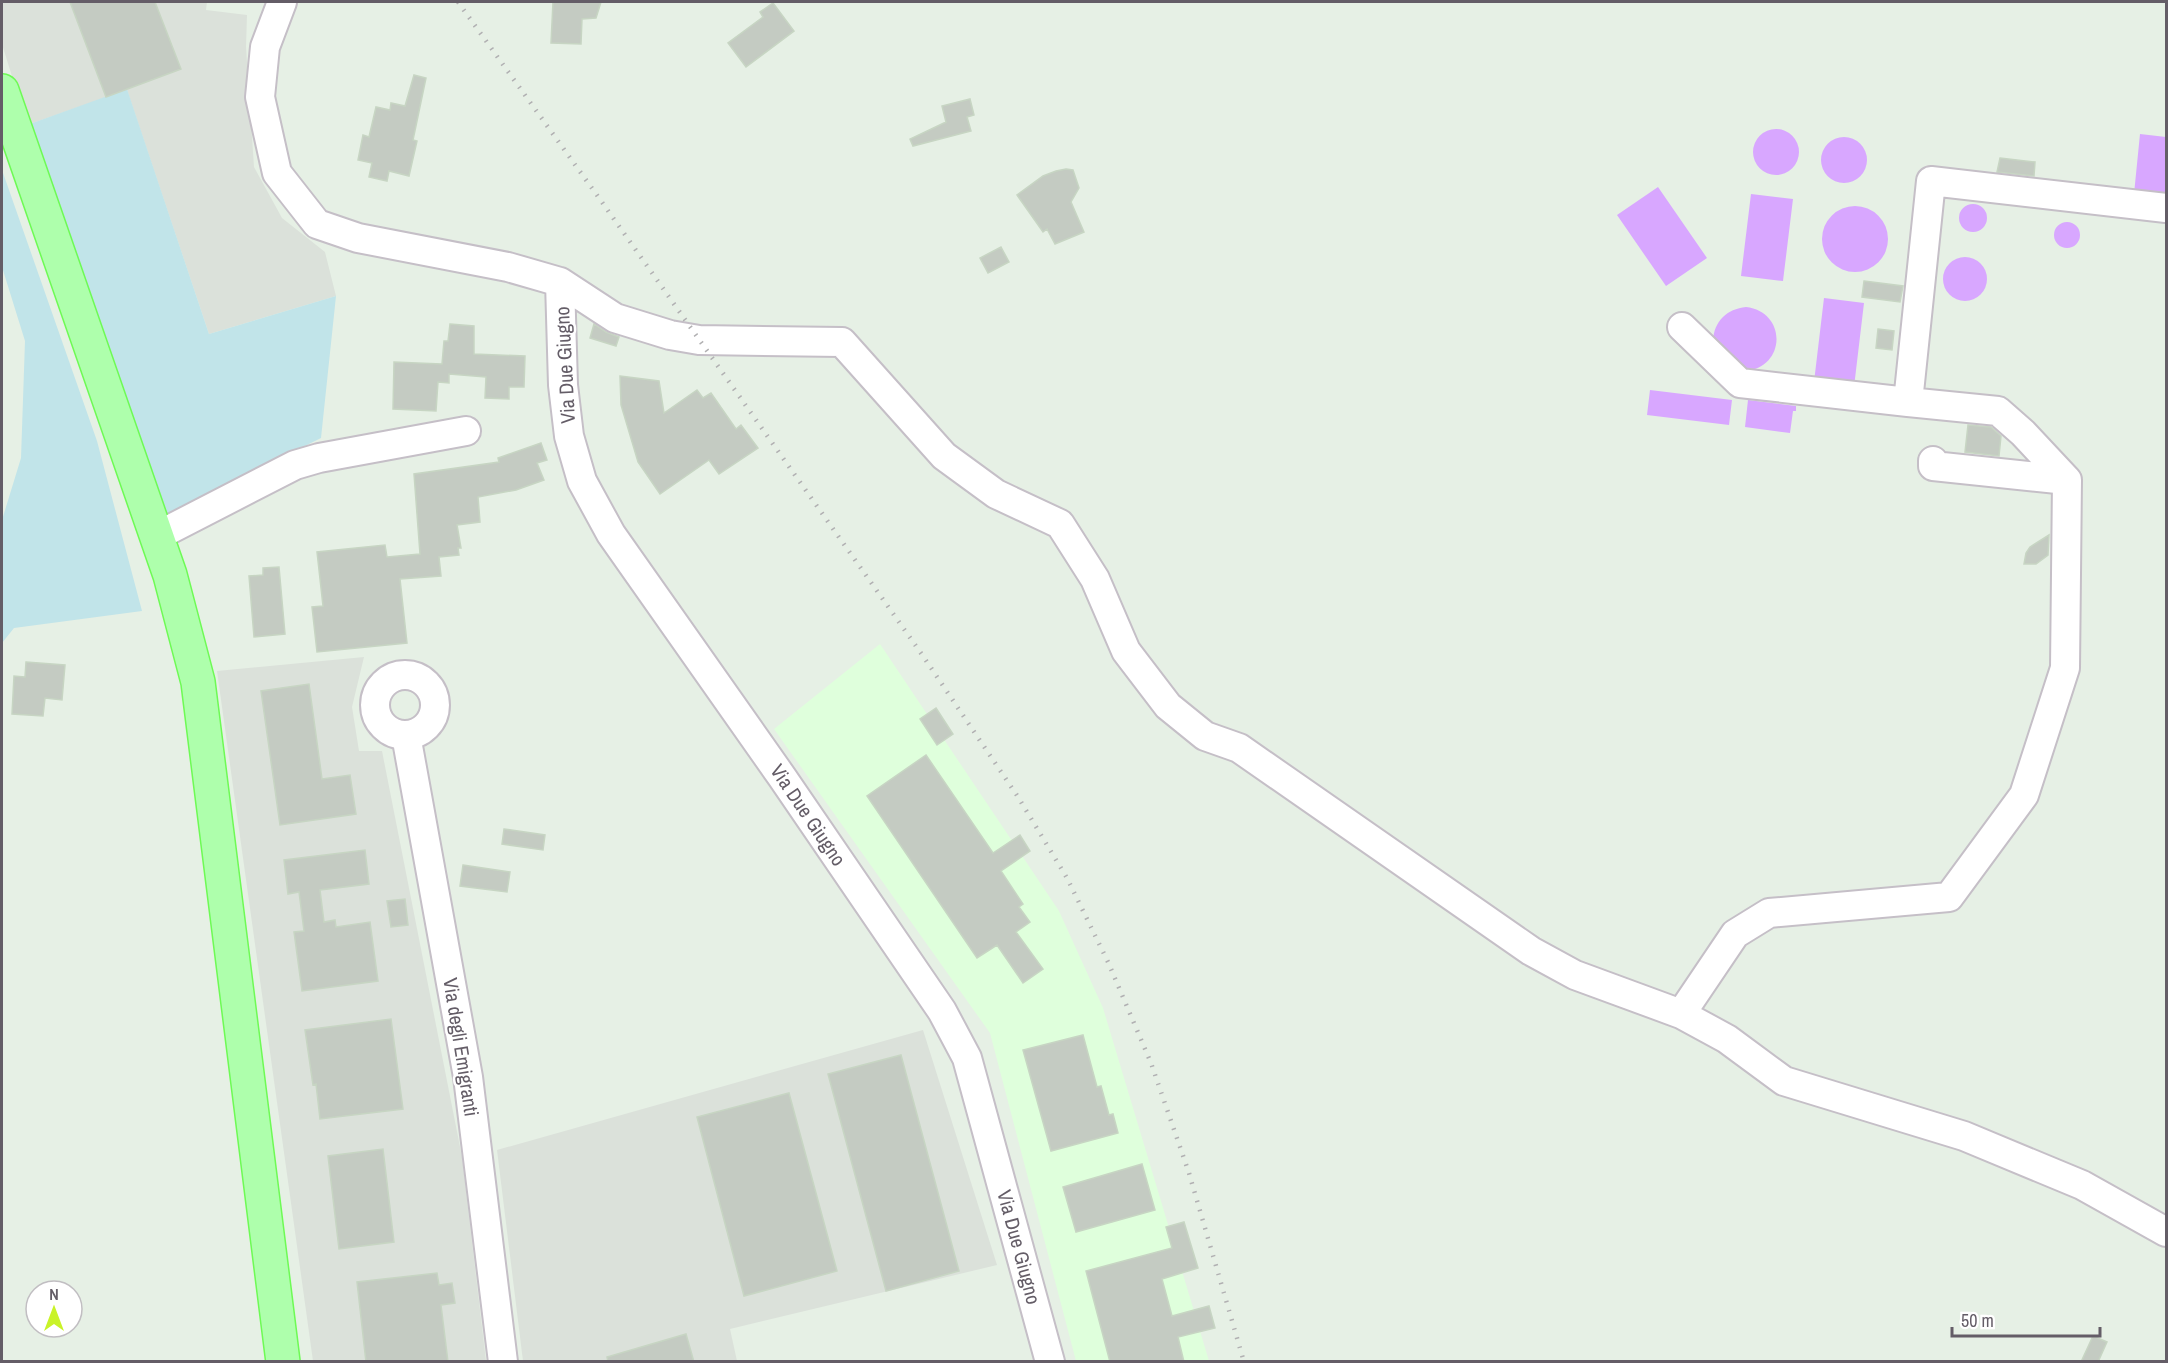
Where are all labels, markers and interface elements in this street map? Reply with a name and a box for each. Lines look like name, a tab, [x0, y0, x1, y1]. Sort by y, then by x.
street label: Via Due Giugno	[548, 306, 581, 424]
street label: Via Due Giugno	[764, 759, 852, 871]
street label: Via degli Emigranti	[437, 976, 486, 1118]
street label: Via Due Giugno	[991, 1187, 1048, 1307]
north arrow	[24, 1279, 84, 1339]
text: N	[49, 1283, 59, 1305]
scale bar	[1952, 1300, 2100, 1338]
text: 50 m	[1961, 1308, 1994, 1333]

